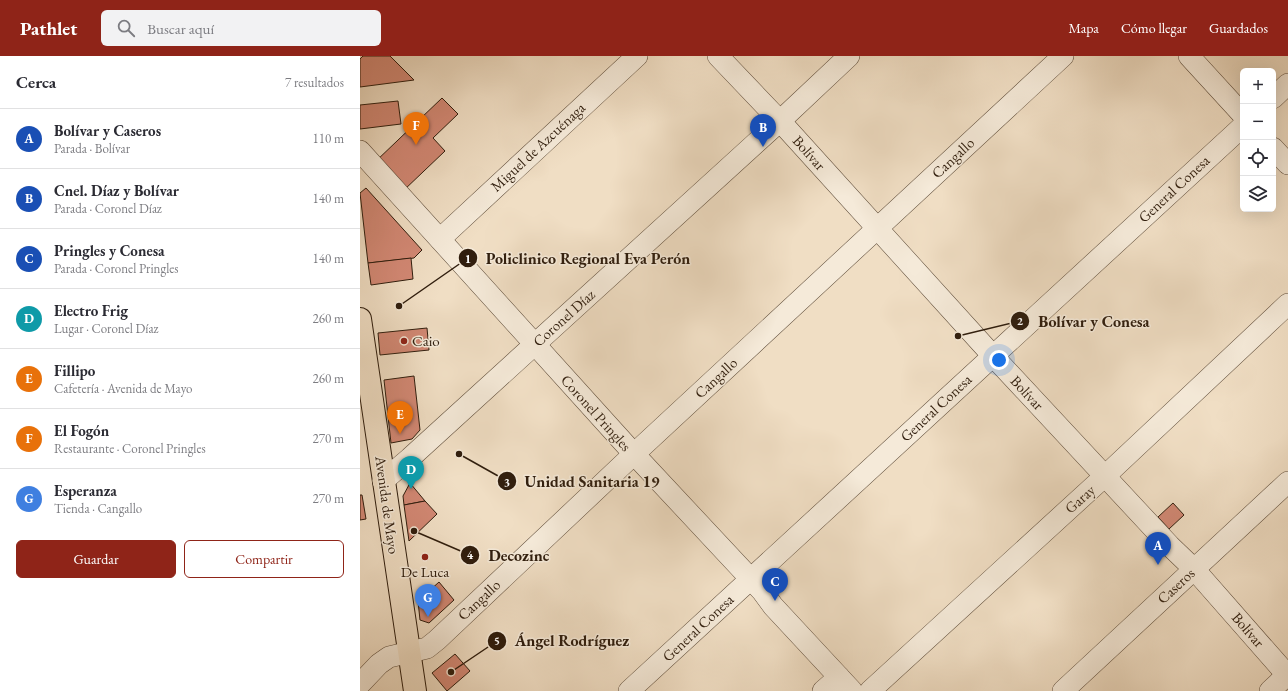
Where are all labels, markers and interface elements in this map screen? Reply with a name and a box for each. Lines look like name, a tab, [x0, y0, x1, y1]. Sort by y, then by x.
search box	[101, 10, 381, 46]
text: Pathlet	[20, 16, 77, 41]
icon: search	[115, 17, 137, 39]
text: Buscar aquí	[147, 19, 214, 38]
text: Mapa	[1068, 19, 1099, 37]
text: Cómo llegar	[1121, 19, 1187, 37]
text: Guardados	[1209, 19, 1268, 37]
map controls	[1240, 68, 1276, 212]
button: +	[1240, 68, 1276, 104]
text: Cerca	[16, 71, 56, 93]
text: 7 resultados	[285, 74, 344, 91]
street label: Miguel de Azcuénaga	[486, 98, 589, 195]
button: −	[1240, 104, 1276, 140]
pin: F	[403, 112, 429, 145]
pin: B	[750, 114, 776, 147]
text: Bolívar y Caseros	[54, 121, 161, 140]
text: A	[24, 130, 34, 147]
text: 110 m	[313, 130, 344, 147]
street label: Bolívar	[789, 131, 830, 174]
street label: Cangallo	[927, 133, 978, 182]
text: Parada · Bolívar	[54, 140, 130, 157]
button: locate	[1240, 140, 1276, 176]
street label: General Conesa	[1134, 151, 1213, 227]
button: layers	[1240, 176, 1276, 212]
text: Cnel. Díaz y Bolívar	[54, 181, 179, 200]
text: B	[25, 190, 33, 207]
text: 140 m	[313, 190, 344, 207]
text: Parada · Coronel Díaz	[54, 200, 162, 217]
text: Pringles y Conesa	[54, 241, 165, 260]
callout: Policlinico Regional Eva Perón	[458, 244, 698, 272]
text: Policlinico Regional Eva Perón	[486, 248, 690, 269]
text: C	[24, 250, 34, 267]
text: 140 m	[313, 250, 344, 267]
text: 1	[465, 251, 471, 267]
text: Parada · Coronel Pringles	[54, 260, 179, 277]
street label: Coronel Díaz	[529, 285, 599, 351]
text: Electro Frig	[54, 301, 128, 320]
callout: Bolívar y Conesa	[1010, 307, 1158, 335]
text: D	[24, 310, 34, 327]
text: 260 m	[313, 310, 344, 327]
text: Bolívar y Conesa	[1038, 311, 1151, 332]
text: 2	[1017, 313, 1024, 329]
text: Lugar · Coronel Díaz	[54, 320, 158, 337]
place label: Caio	[412, 331, 440, 350]
marker: Caio	[399, 336, 409, 346]
your location	[989, 350, 1009, 370]
street label: Cangallo	[690, 353, 741, 402]
text: Fillipo	[54, 361, 95, 380]
text: E	[25, 370, 33, 387]
text: 260 m	[313, 370, 344, 387]
street label: Coronel Pringles	[557, 370, 636, 455]
street label: General Conesa	[896, 370, 975, 446]
street label: Bolívar	[1007, 371, 1048, 414]
text: Cafetería · Avenida de Mayo	[54, 380, 192, 397]
pin: E	[387, 401, 413, 434]
text: El Fogón	[54, 421, 109, 440]
text: F	[25, 430, 33, 447]
text: 270 m	[313, 430, 344, 447]
text: Restaurante · Coronel Pringles	[54, 440, 206, 457]
street label: Avenida de Mayo	[371, 454, 404, 555]
pin: D	[398, 456, 424, 489]
callout: Unidad Sanitaria 19	[497, 467, 668, 495]
text: Unidad Sanitaria 19	[525, 471, 660, 492]
text: 3	[504, 474, 510, 490]
street label: Garay	[1061, 480, 1099, 517]
text: Esperanza	[54, 481, 117, 500]
text: G	[24, 490, 34, 507]
text: 270 m	[313, 490, 344, 507]
text: Tienda · Cangallo	[54, 500, 142, 517]
pin: A	[1145, 532, 1171, 565]
button: Guardar	[16, 540, 176, 578]
button: Compartir	[184, 540, 344, 578]
callout: Decozinc	[460, 541, 557, 569]
text: Decozinc	[489, 545, 550, 566]
text: 4	[467, 547, 474, 563]
marker: De Luca	[420, 552, 430, 562]
place label: De Luca	[401, 562, 449, 581]
street label: Caseros	[1153, 563, 1199, 608]
pin: C	[762, 568, 788, 601]
street label: Cangallo	[453, 575, 504, 624]
pin: G	[415, 584, 441, 617]
street label: General Conesa	[658, 590, 737, 666]
street label: Bolívar	[1228, 608, 1269, 651]
callout: Ángel Rodríguez	[487, 627, 637, 655]
text: Ángel Rodríguez	[514, 630, 629, 651]
text: 5	[494, 633, 500, 649]

